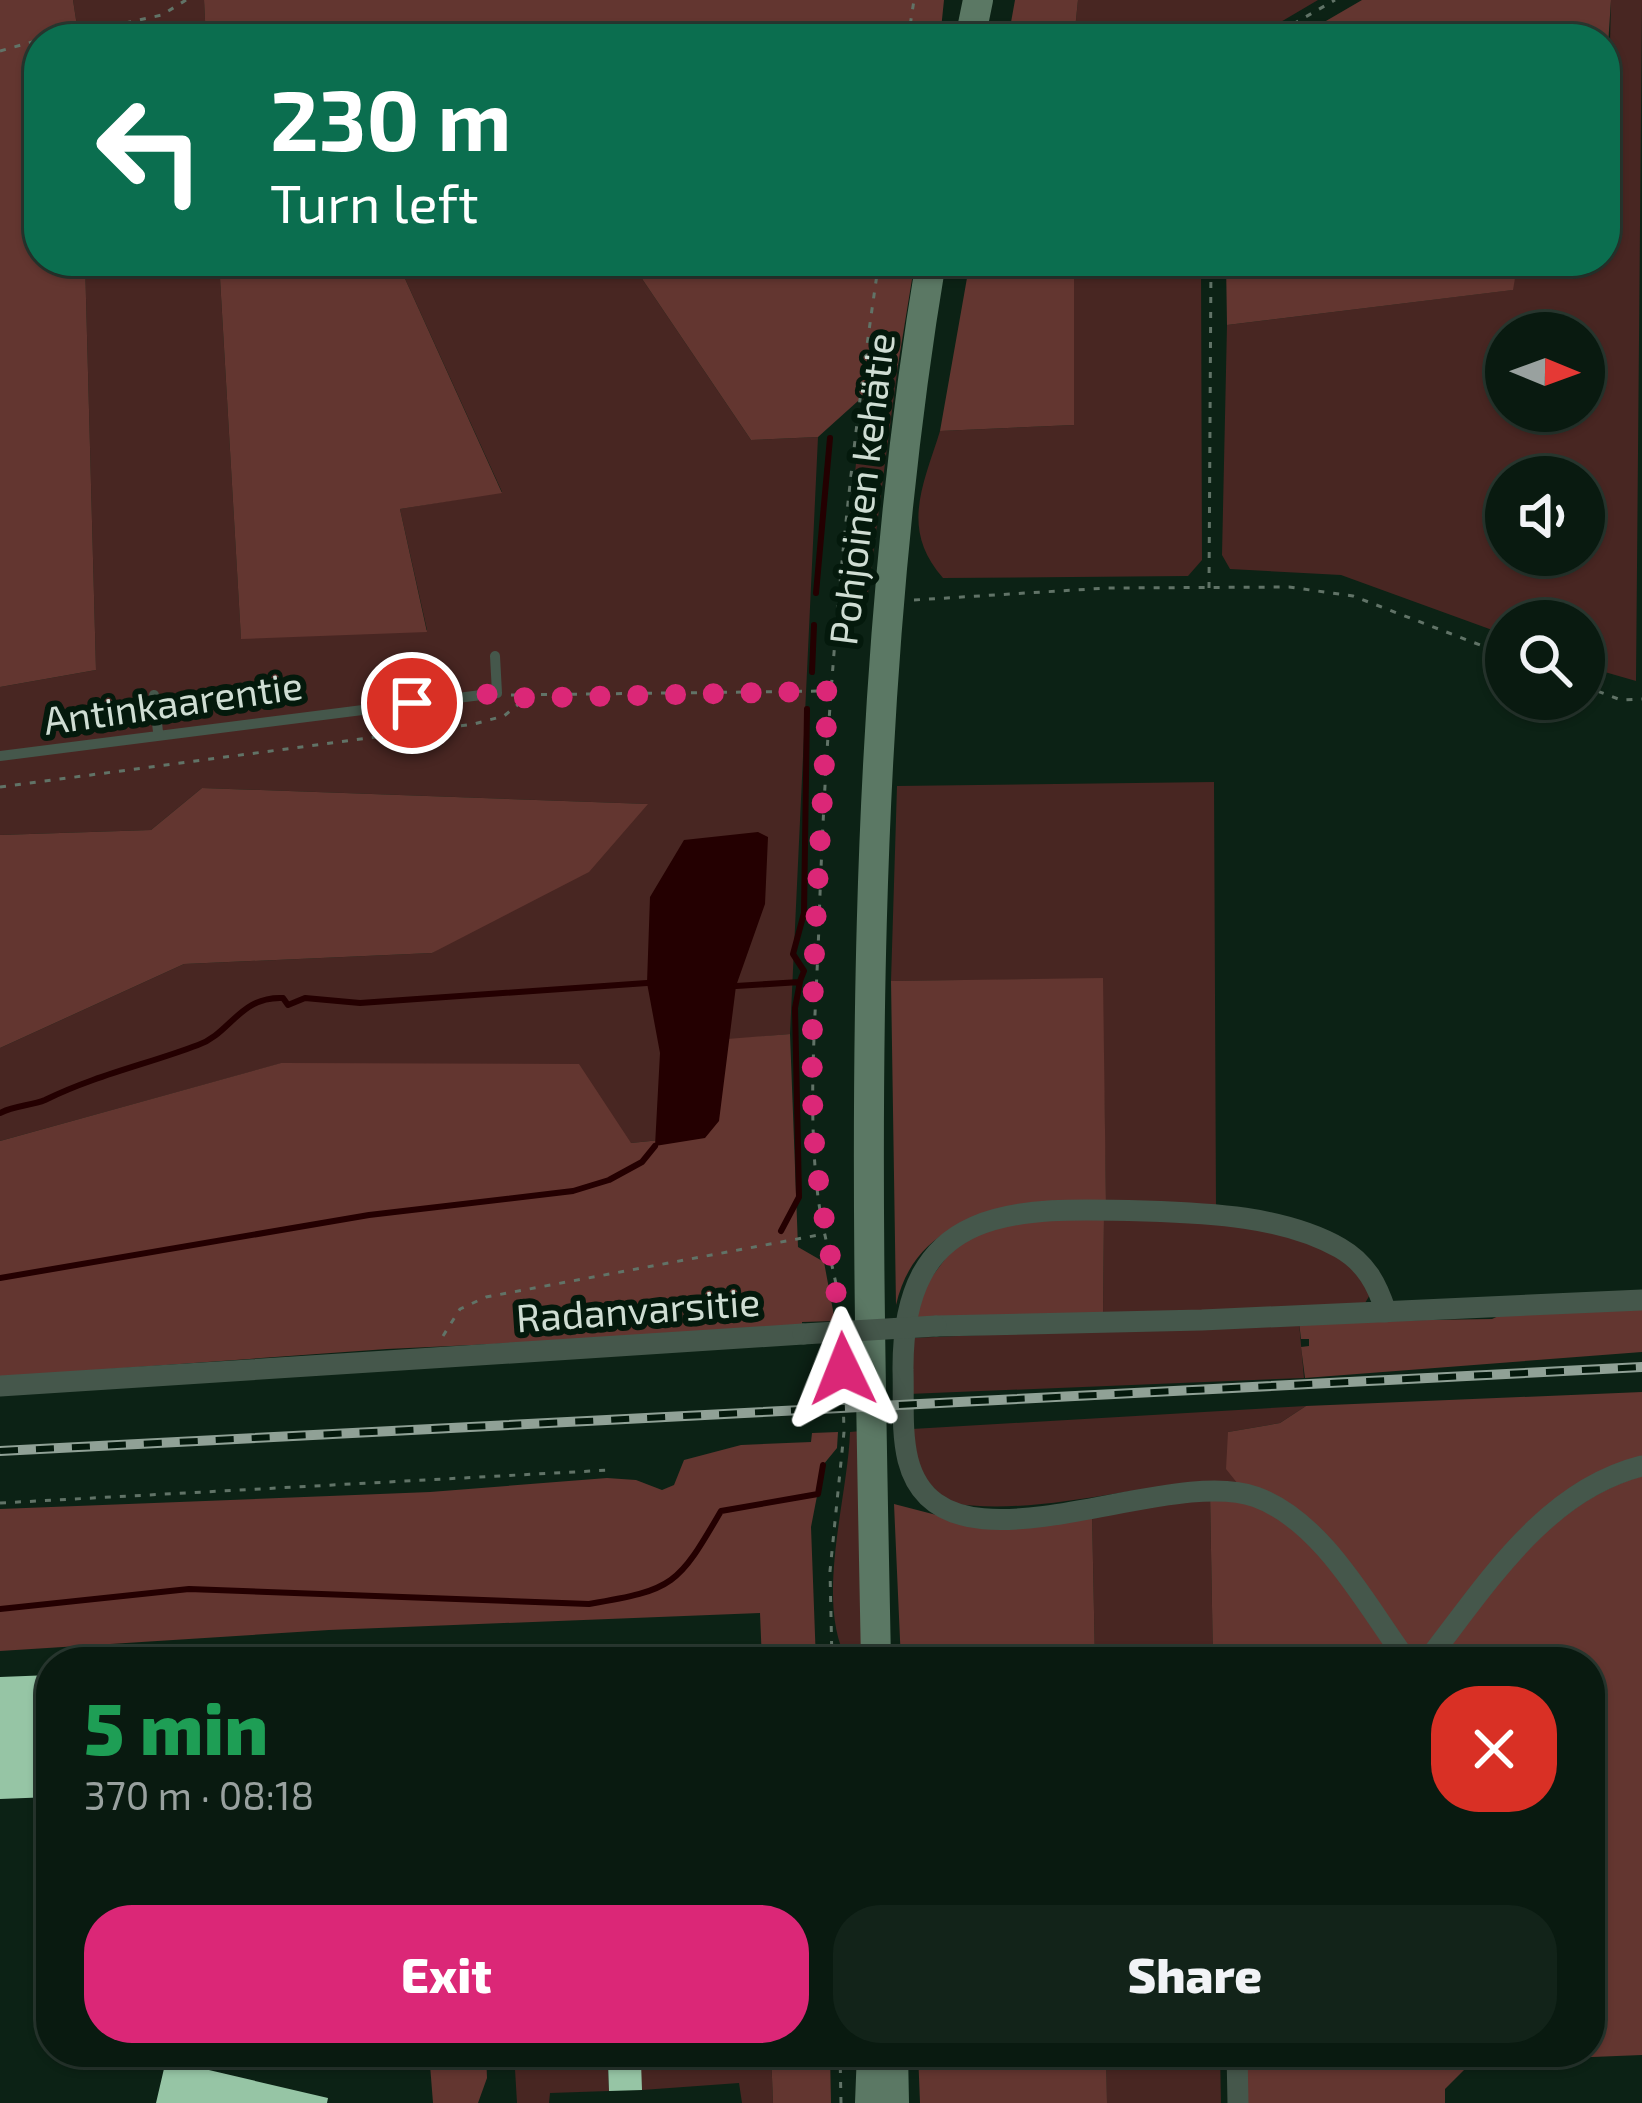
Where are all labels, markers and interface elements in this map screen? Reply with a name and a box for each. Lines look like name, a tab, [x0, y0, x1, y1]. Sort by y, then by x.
text: 230 m	[270, 67, 512, 168]
icon: left	[72, 72, 228, 228]
text: Turn left	[270, 169, 479, 234]
north arrow	[1485, 312, 1605, 432]
map controls	[1485, 312, 1605, 720]
street label: Pohjoinen kehätie	[818, 330, 903, 647]
button: sound	[1485, 456, 1605, 576]
button: search	[1485, 600, 1605, 720]
pin	[361, 652, 463, 754]
street label: Antinkaarentie	[40, 660, 305, 743]
icon: arrive	[379, 670, 445, 736]
street label: Radanvarsitie	[514, 1277, 761, 1340]
position arrow	[780, 1306, 906, 1432]
text: 5 min	[84, 1683, 268, 1769]
button: close	[1431, 1686, 1557, 1812]
text: 370 m · 08:18	[84, 1771, 314, 1818]
button: Exit	[84, 1905, 809, 2043]
button: Share	[833, 1905, 1557, 2043]

